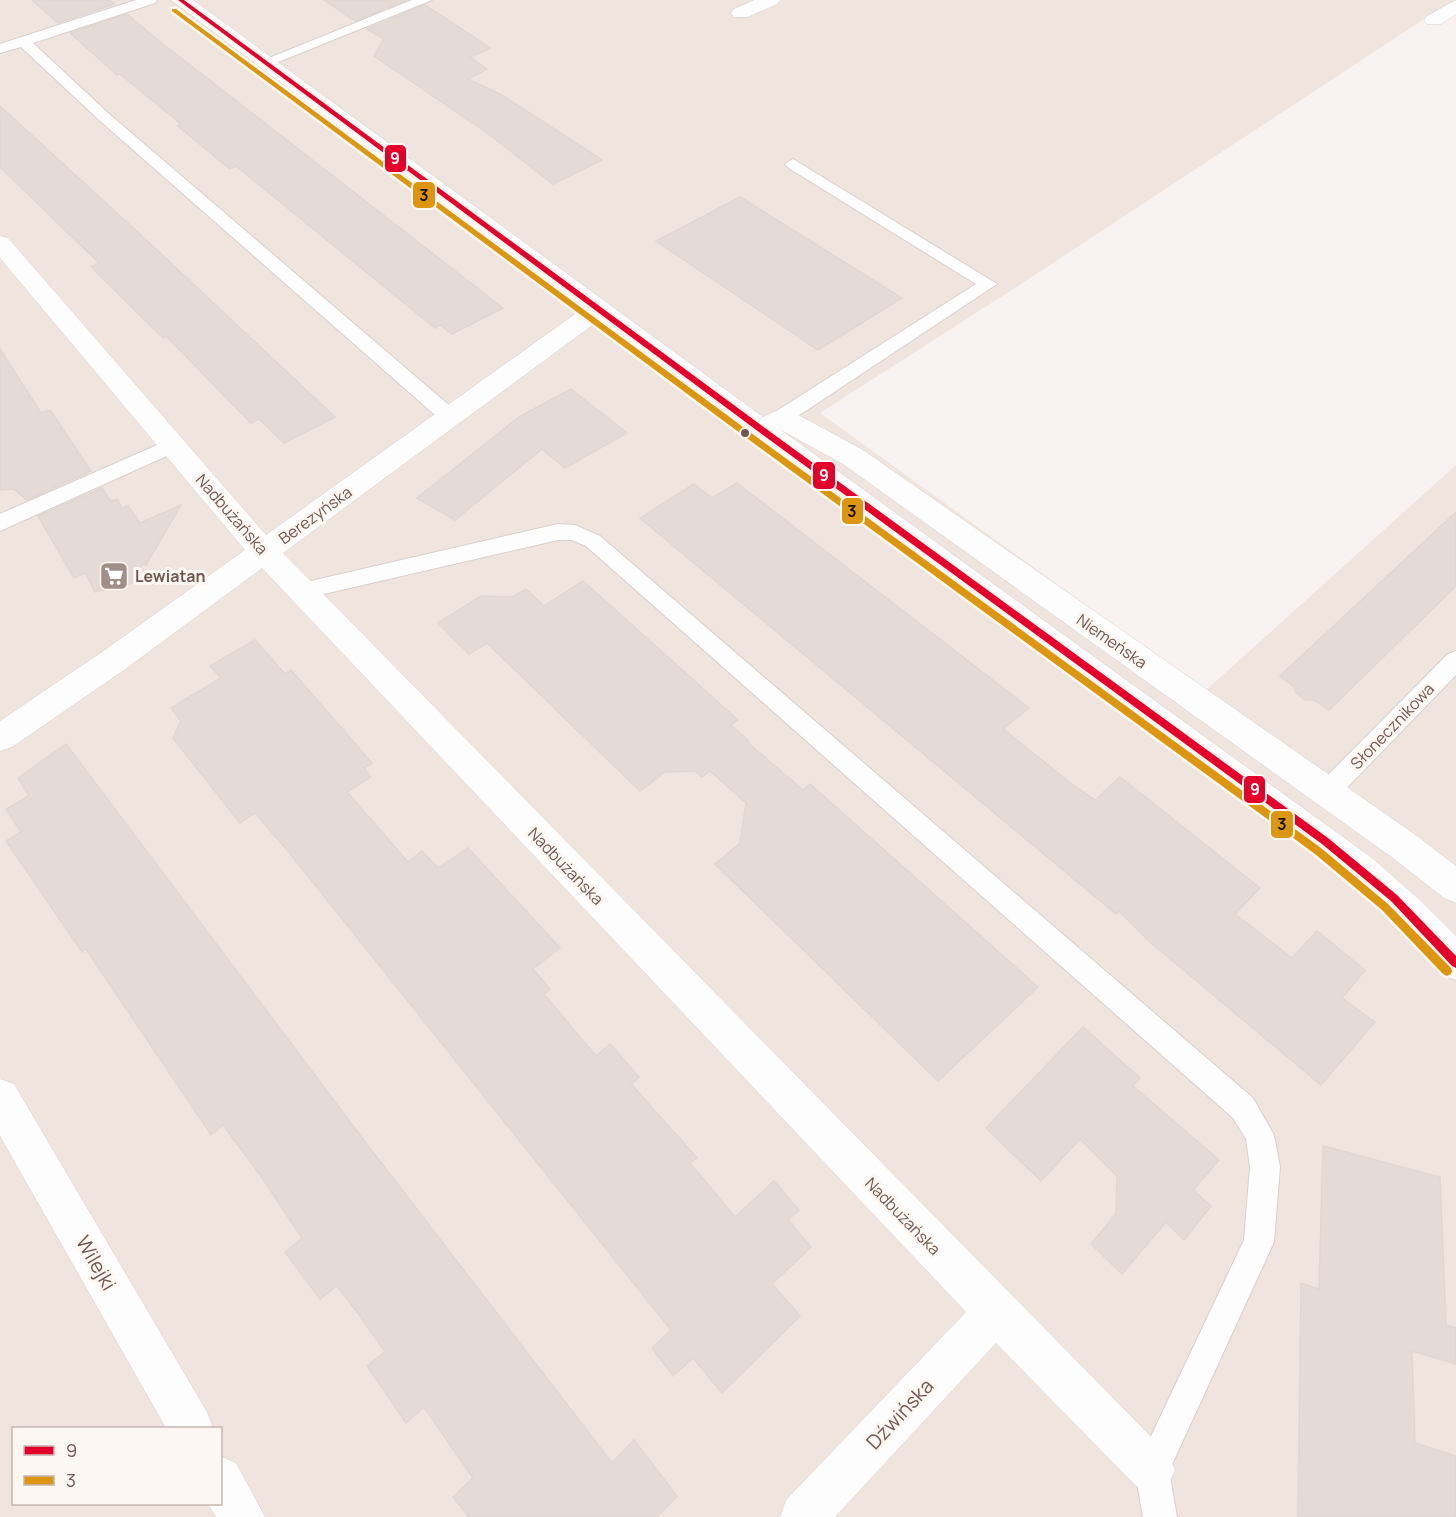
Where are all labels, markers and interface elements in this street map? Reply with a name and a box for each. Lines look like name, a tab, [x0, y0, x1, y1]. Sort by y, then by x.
line badge: 9	[384, 144, 407, 173]
text: 9	[390, 147, 400, 169]
line badge: 3	[412, 181, 436, 209]
text: 3	[419, 184, 429, 206]
unlabelled marker	[739, 427, 751, 439]
line badge: 9	[812, 461, 836, 490]
text: 9	[819, 464, 829, 486]
street label: Nadbużańska	[191, 469, 273, 559]
street label: Berezyńska	[274, 481, 356, 549]
line badge: 3	[841, 497, 864, 525]
text: 3	[847, 500, 857, 522]
supermarket icon: Lewiatan	[98, 560, 130, 592]
place label: Lewiatan	[135, 565, 206, 587]
street label: Niemeńska	[1072, 609, 1152, 673]
street label: Słonecznikowa	[1345, 678, 1439, 774]
line badge: 9	[1243, 775, 1266, 804]
text: 9	[1250, 778, 1260, 800]
line badge: 3	[1270, 810, 1294, 839]
text: 3	[1277, 813, 1287, 835]
street label: Nadbużańska	[523, 822, 609, 910]
street label: Nadbużańska	[860, 1172, 946, 1260]
street label: Wilejki	[70, 1230, 123, 1295]
street label: Dźwińska	[860, 1372, 939, 1455]
legend	[12, 1427, 222, 1505]
text: 9	[66, 1438, 77, 1462]
text: 3	[66, 1468, 76, 1492]

